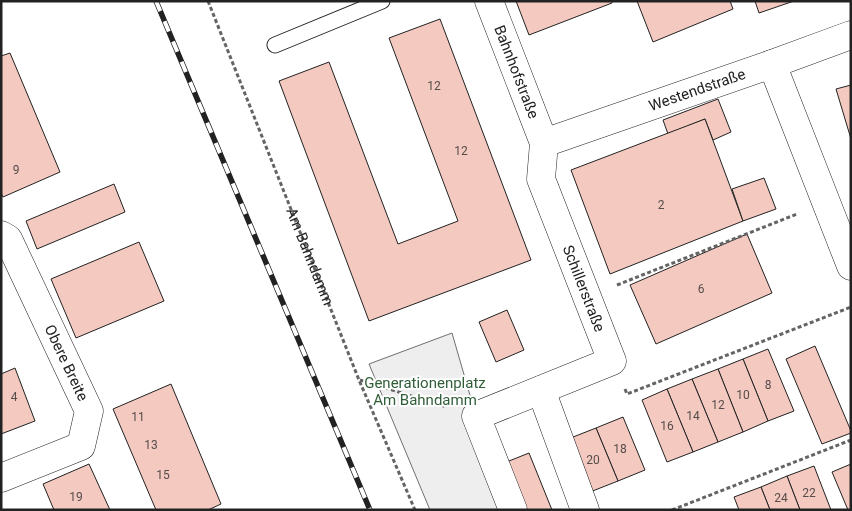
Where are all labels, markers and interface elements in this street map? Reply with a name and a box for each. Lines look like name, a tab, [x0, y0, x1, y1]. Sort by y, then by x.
street label: Bahnhofstraße	[490, 23, 543, 121]
street label: Westendstraße	[646, 65, 748, 115]
house number: 12	[427, 79, 441, 93]
house number: 12	[454, 144, 468, 158]
house number: 9	[13, 163, 19, 177]
house number: 2	[658, 198, 665, 212]
street label: Am Bahndamm	[282, 205, 337, 308]
street label: Schillerstraße	[559, 243, 609, 335]
house number: 6	[698, 282, 705, 296]
street label: Obere Breite	[41, 322, 92, 404]
park label: Generationenplatz Am Bahndamm	[364, 374, 486, 409]
house number: 8	[765, 378, 772, 392]
house number: 10	[736, 388, 750, 402]
house number: 4	[11, 390, 18, 404]
house number: 12	[711, 398, 725, 412]
house number: 14	[686, 409, 700, 423]
house number: 11	[131, 410, 145, 424]
house number: 16	[660, 419, 674, 433]
house number: 13	[144, 438, 158, 452]
house number: 18	[613, 442, 627, 456]
house number: 20	[586, 453, 600, 467]
house number: 15	[156, 468, 170, 482]
house number: 22	[802, 486, 816, 500]
house number: 19	[69, 490, 83, 504]
house number: 24	[774, 491, 788, 505]

